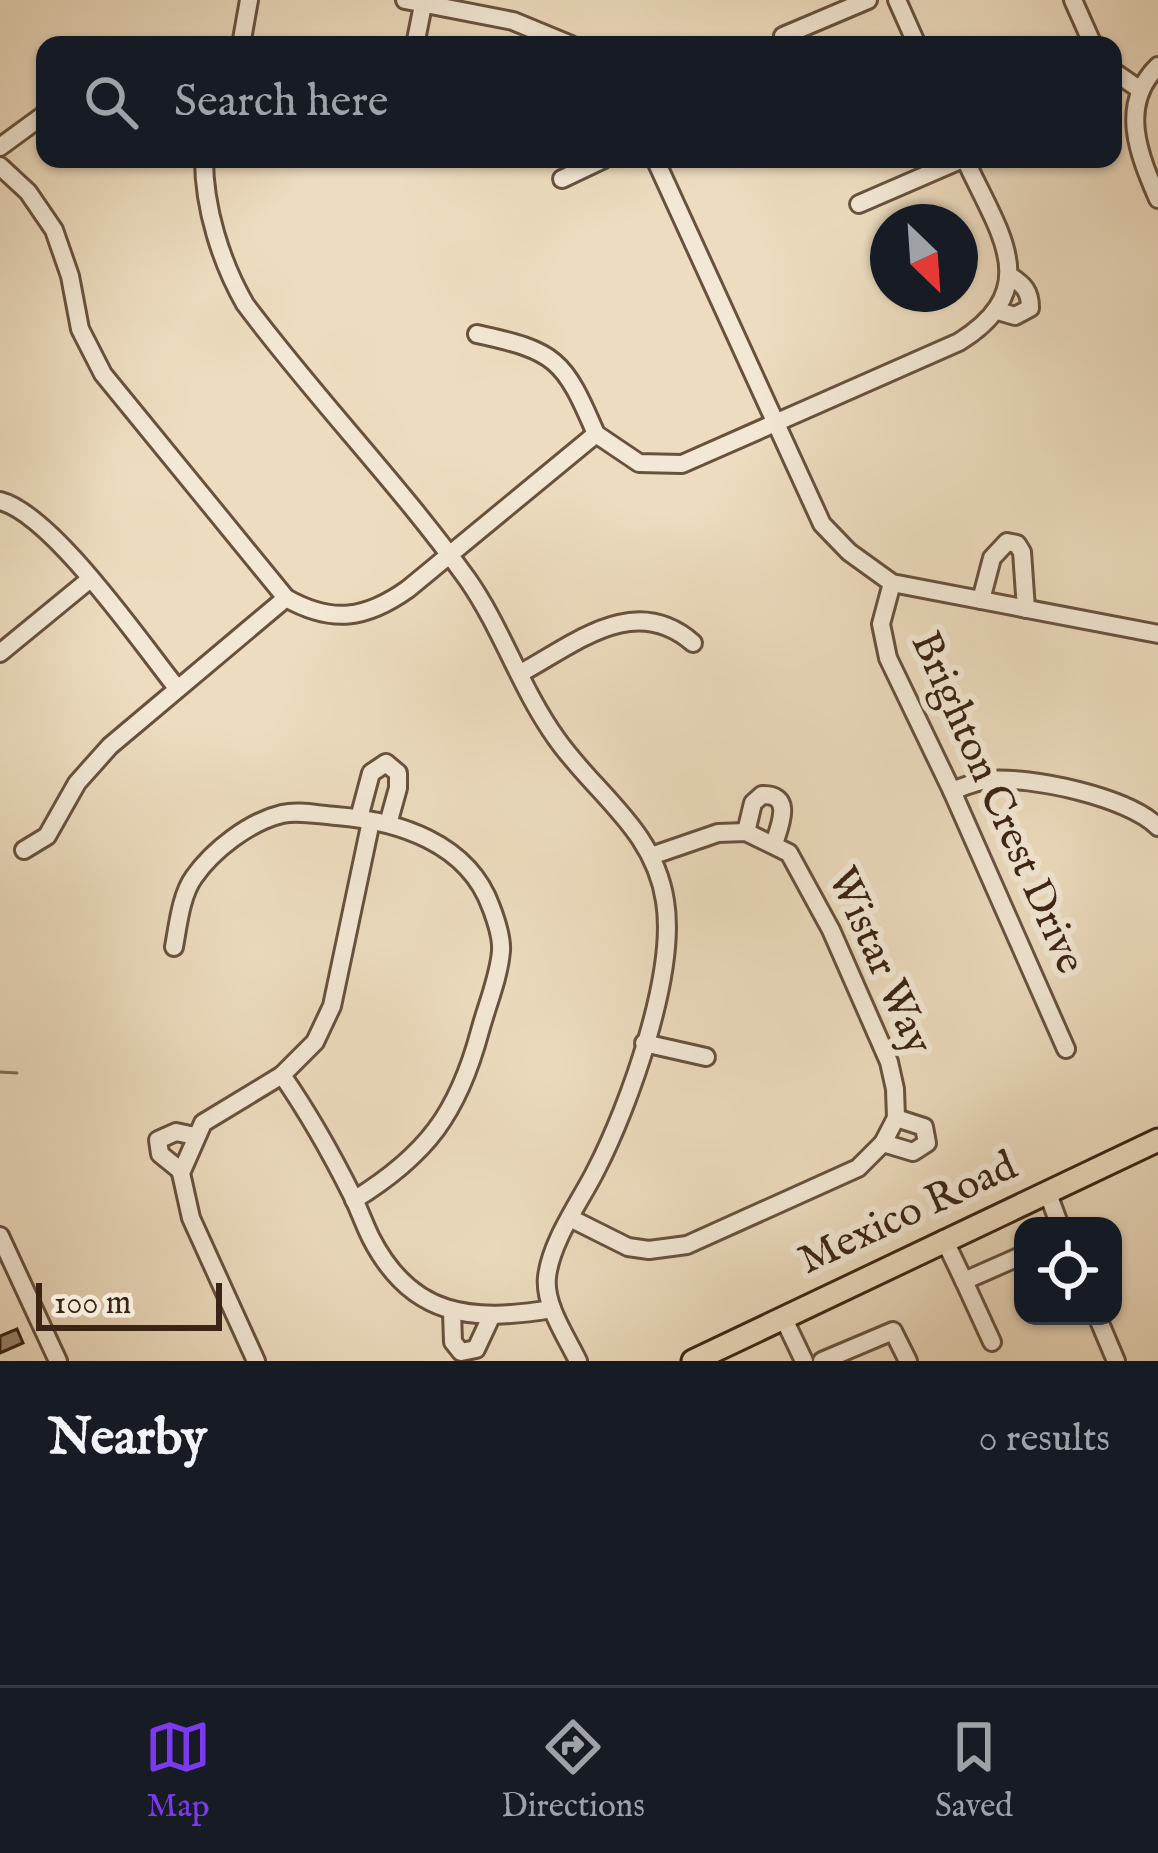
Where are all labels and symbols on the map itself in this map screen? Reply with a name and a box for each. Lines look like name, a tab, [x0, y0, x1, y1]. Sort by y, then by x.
north arrow	[870, 204, 978, 312]
street label: Brighton Crest Drive	[898, 624, 1096, 982]
street label: Wistar Way	[814, 859, 944, 1063]
street label: Mexico Road	[790, 1140, 1026, 1288]
scale bar	[36, 1277, 222, 1330]

